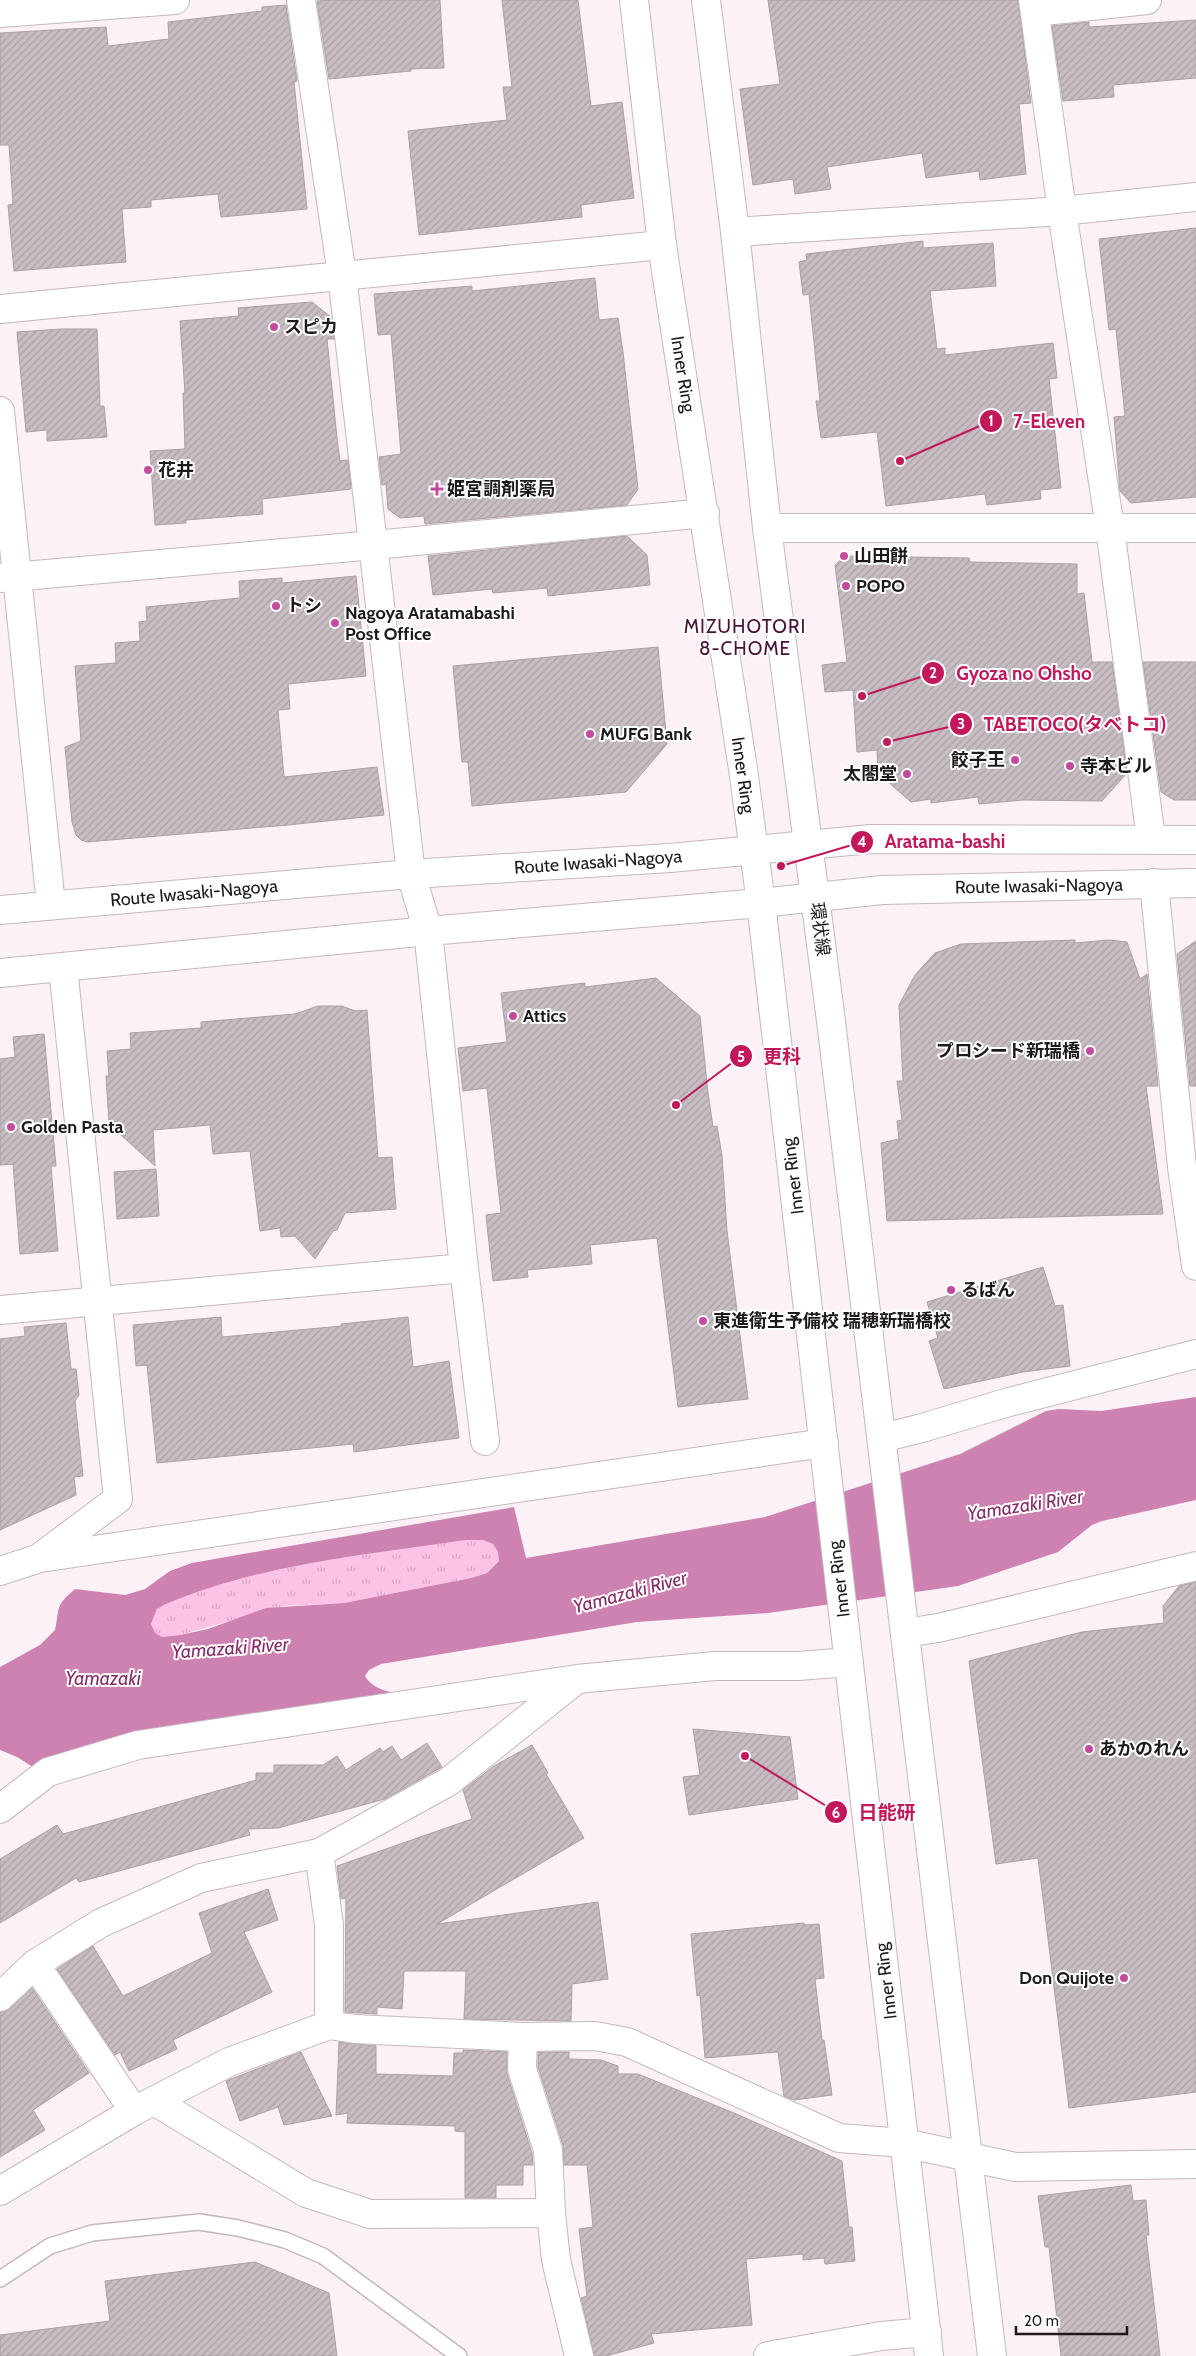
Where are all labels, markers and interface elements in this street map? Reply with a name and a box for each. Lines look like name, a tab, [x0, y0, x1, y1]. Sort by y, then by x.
place label: スピカ	[284, 316, 338, 338]
marker: スピカ	[268, 321, 280, 333]
street label: Inner Ring	[666, 334, 700, 415]
callout: 7-Eleven	[978, 404, 1095, 438]
text: 7-Eleven	[1013, 410, 1085, 433]
text: 1	[988, 412, 994, 430]
place label: 花井	[158, 459, 194, 481]
marker: 花井	[142, 464, 154, 476]
place label: 姫宮調剤薬局	[447, 478, 555, 500]
marker: 姫宮調剤薬局	[431, 483, 443, 495]
place label: 山田餅	[854, 545, 908, 567]
marker: 山田餅	[838, 550, 850, 562]
place label: POPO	[856, 575, 905, 597]
marker: POPO	[840, 580, 852, 592]
place label: トシ	[286, 595, 322, 617]
marker: トシ	[270, 600, 282, 612]
place label: Nagoya Aratamabashi Post Office	[345, 602, 515, 645]
district label: MIZUHOTORI 8-CHOME	[684, 615, 806, 660]
marker: Nagoya Aratamabashi Post Office	[329, 617, 341, 629]
callout: Gyoza no Ohsho	[921, 656, 1101, 690]
text: Gyoza no Ohsho	[956, 662, 1092, 685]
text: 2	[929, 664, 937, 682]
callout: TABETOCO(タベトコ)	[949, 707, 1177, 741]
text: TABETOCO(タベトコ)	[983, 713, 1167, 736]
text: 3	[957, 715, 965, 733]
place label: MUFG Bank	[600, 723, 692, 745]
marker: MUFG Bank	[584, 728, 596, 740]
street label: Inner Ring	[727, 735, 759, 816]
place label: 餃子王	[950, 749, 1005, 771]
marker: 餃子王	[1009, 754, 1021, 766]
place label: 寺本ビル	[1080, 755, 1152, 777]
marker: 寺本ビル	[1064, 760, 1076, 772]
place label: 太閤堂	[843, 763, 897, 785]
marker: 太閤堂	[901, 768, 913, 780]
callout: Aratama-bashi	[850, 825, 1016, 859]
text: Aratama-bashi	[885, 830, 1005, 853]
text: 4	[857, 833, 867, 851]
street label: Route Iwasaki-Nagoya	[513, 845, 683, 879]
street label: Route Iwasaki-Nagoya	[955, 874, 1124, 898]
street label: Route Iwasaki-Nagoya	[109, 875, 279, 911]
street label: 環状線	[806, 901, 834, 957]
place label: Attics	[523, 1005, 567, 1027]
marker: Attics	[507, 1010, 519, 1022]
callout: 更科	[728, 1039, 811, 1073]
place label: プロシード新瑞橋	[936, 1040, 1080, 1062]
text: 更科	[763, 1045, 801, 1068]
marker: プロシード新瑞橋	[1084, 1045, 1096, 1057]
text: 5	[737, 1048, 745, 1066]
place label: Golden Pasta	[21, 1116, 124, 1138]
marker: Golden Pasta	[5, 1121, 17, 1133]
street label: Inner Ring	[777, 1135, 809, 1216]
place label: るばん	[961, 1279, 1015, 1301]
marker: るばん	[945, 1284, 957, 1296]
place label: 東進衛生予備校 瑞穂新瑞橋校	[713, 1310, 951, 1332]
marker: 東進衛生予備校 瑞穂新瑞橋校	[697, 1315, 709, 1327]
water label: Yamazaki River	[966, 1484, 1086, 1525]
street label: Inner Ring	[823, 1538, 855, 1619]
water label: Yamazaki River	[571, 1565, 690, 1618]
water label: Yamazaki River	[171, 1632, 290, 1664]
water label: Yamazaki	[65, 1667, 142, 1690]
place label: あかのれん	[1099, 1738, 1189, 1760]
marker: あかのれん	[1083, 1743, 1095, 1755]
callout: 日能研	[824, 1795, 926, 1829]
text: 日能研	[858, 1801, 916, 1824]
text: 6	[832, 1804, 840, 1822]
street label: Inner Ring	[870, 1940, 902, 2021]
place label: Don Quijote	[1019, 1967, 1114, 1989]
marker: Don Quijote	[1118, 1972, 1130, 1984]
scale bar	[1016, 2304, 1127, 2336]
text: 20 m	[1024, 2312, 1059, 2330]

